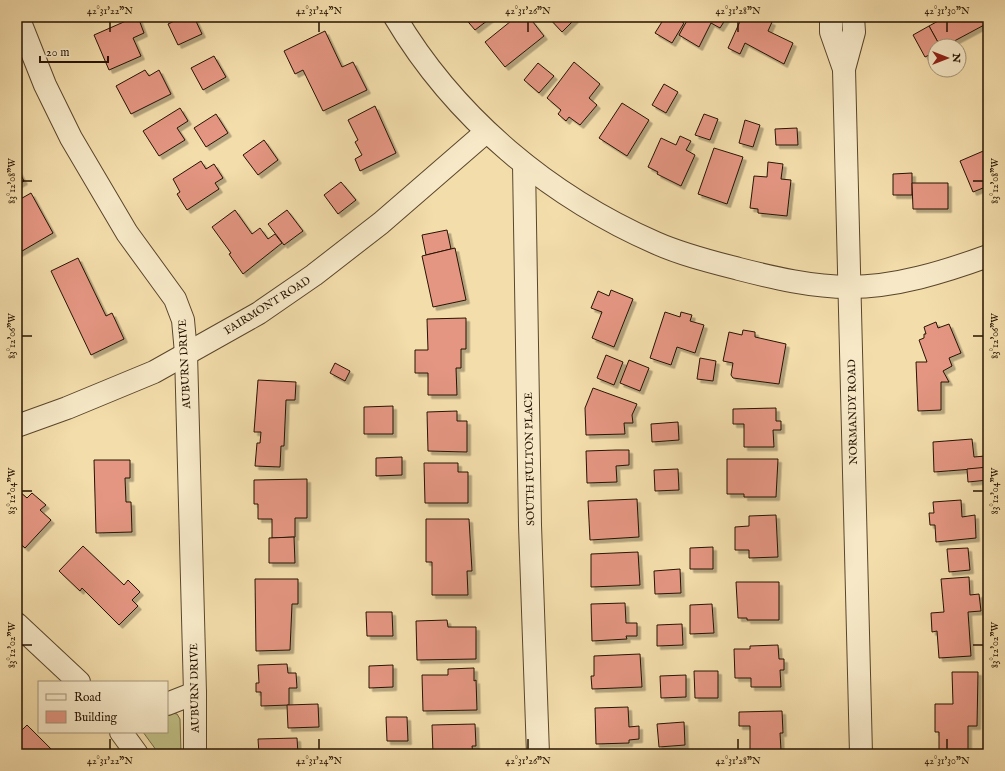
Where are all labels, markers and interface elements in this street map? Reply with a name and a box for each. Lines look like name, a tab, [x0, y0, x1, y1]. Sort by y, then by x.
text: 42°31'22"N	[87, 5, 133, 18]
text: 42°31'24"N	[296, 5, 342, 18]
text: 42°31'26"N	[505, 5, 551, 18]
text: 42°31'28"N	[715, 5, 761, 18]
text: 42°31'30"N	[924, 5, 970, 18]
scale bar	[40, 38, 108, 64]
north arrow	[927, 38, 967, 78]
text: 20 m	[46, 45, 69, 60]
text: N	[949, 52, 963, 63]
text: 83°12'08"W	[6, 158, 19, 204]
text: 83°12'08"W	[989, 158, 1002, 204]
street label: FAIRMONT ROAD	[222, 273, 314, 338]
text: 83°12'06"W	[6, 313, 19, 359]
text: 83°12'06"W	[989, 313, 1002, 359]
street label: AUBURN DRIVE	[176, 319, 194, 410]
street label: NORMANDY ROAD	[845, 359, 861, 465]
street label: SOUTH FULTON PLACE	[522, 392, 538, 526]
text: 83°12'04"W	[6, 467, 19, 514]
text: 83°12'04"W	[989, 467, 1002, 514]
text: 83°12'02"W	[6, 621, 19, 668]
text: 83°12'02"W	[989, 621, 1002, 668]
street label: AUBURN DRIVE	[187, 643, 203, 734]
legend	[38, 681, 168, 733]
text: Road	[74, 690, 102, 705]
text: Building	[74, 710, 118, 725]
text: 42°31'22"N	[87, 755, 133, 768]
text: 42°31'24"N	[296, 755, 342, 768]
text: 42°31'26"N	[505, 755, 551, 768]
text: 42°31'28"N	[715, 755, 761, 768]
text: 42°31'30"N	[924, 755, 970, 768]

